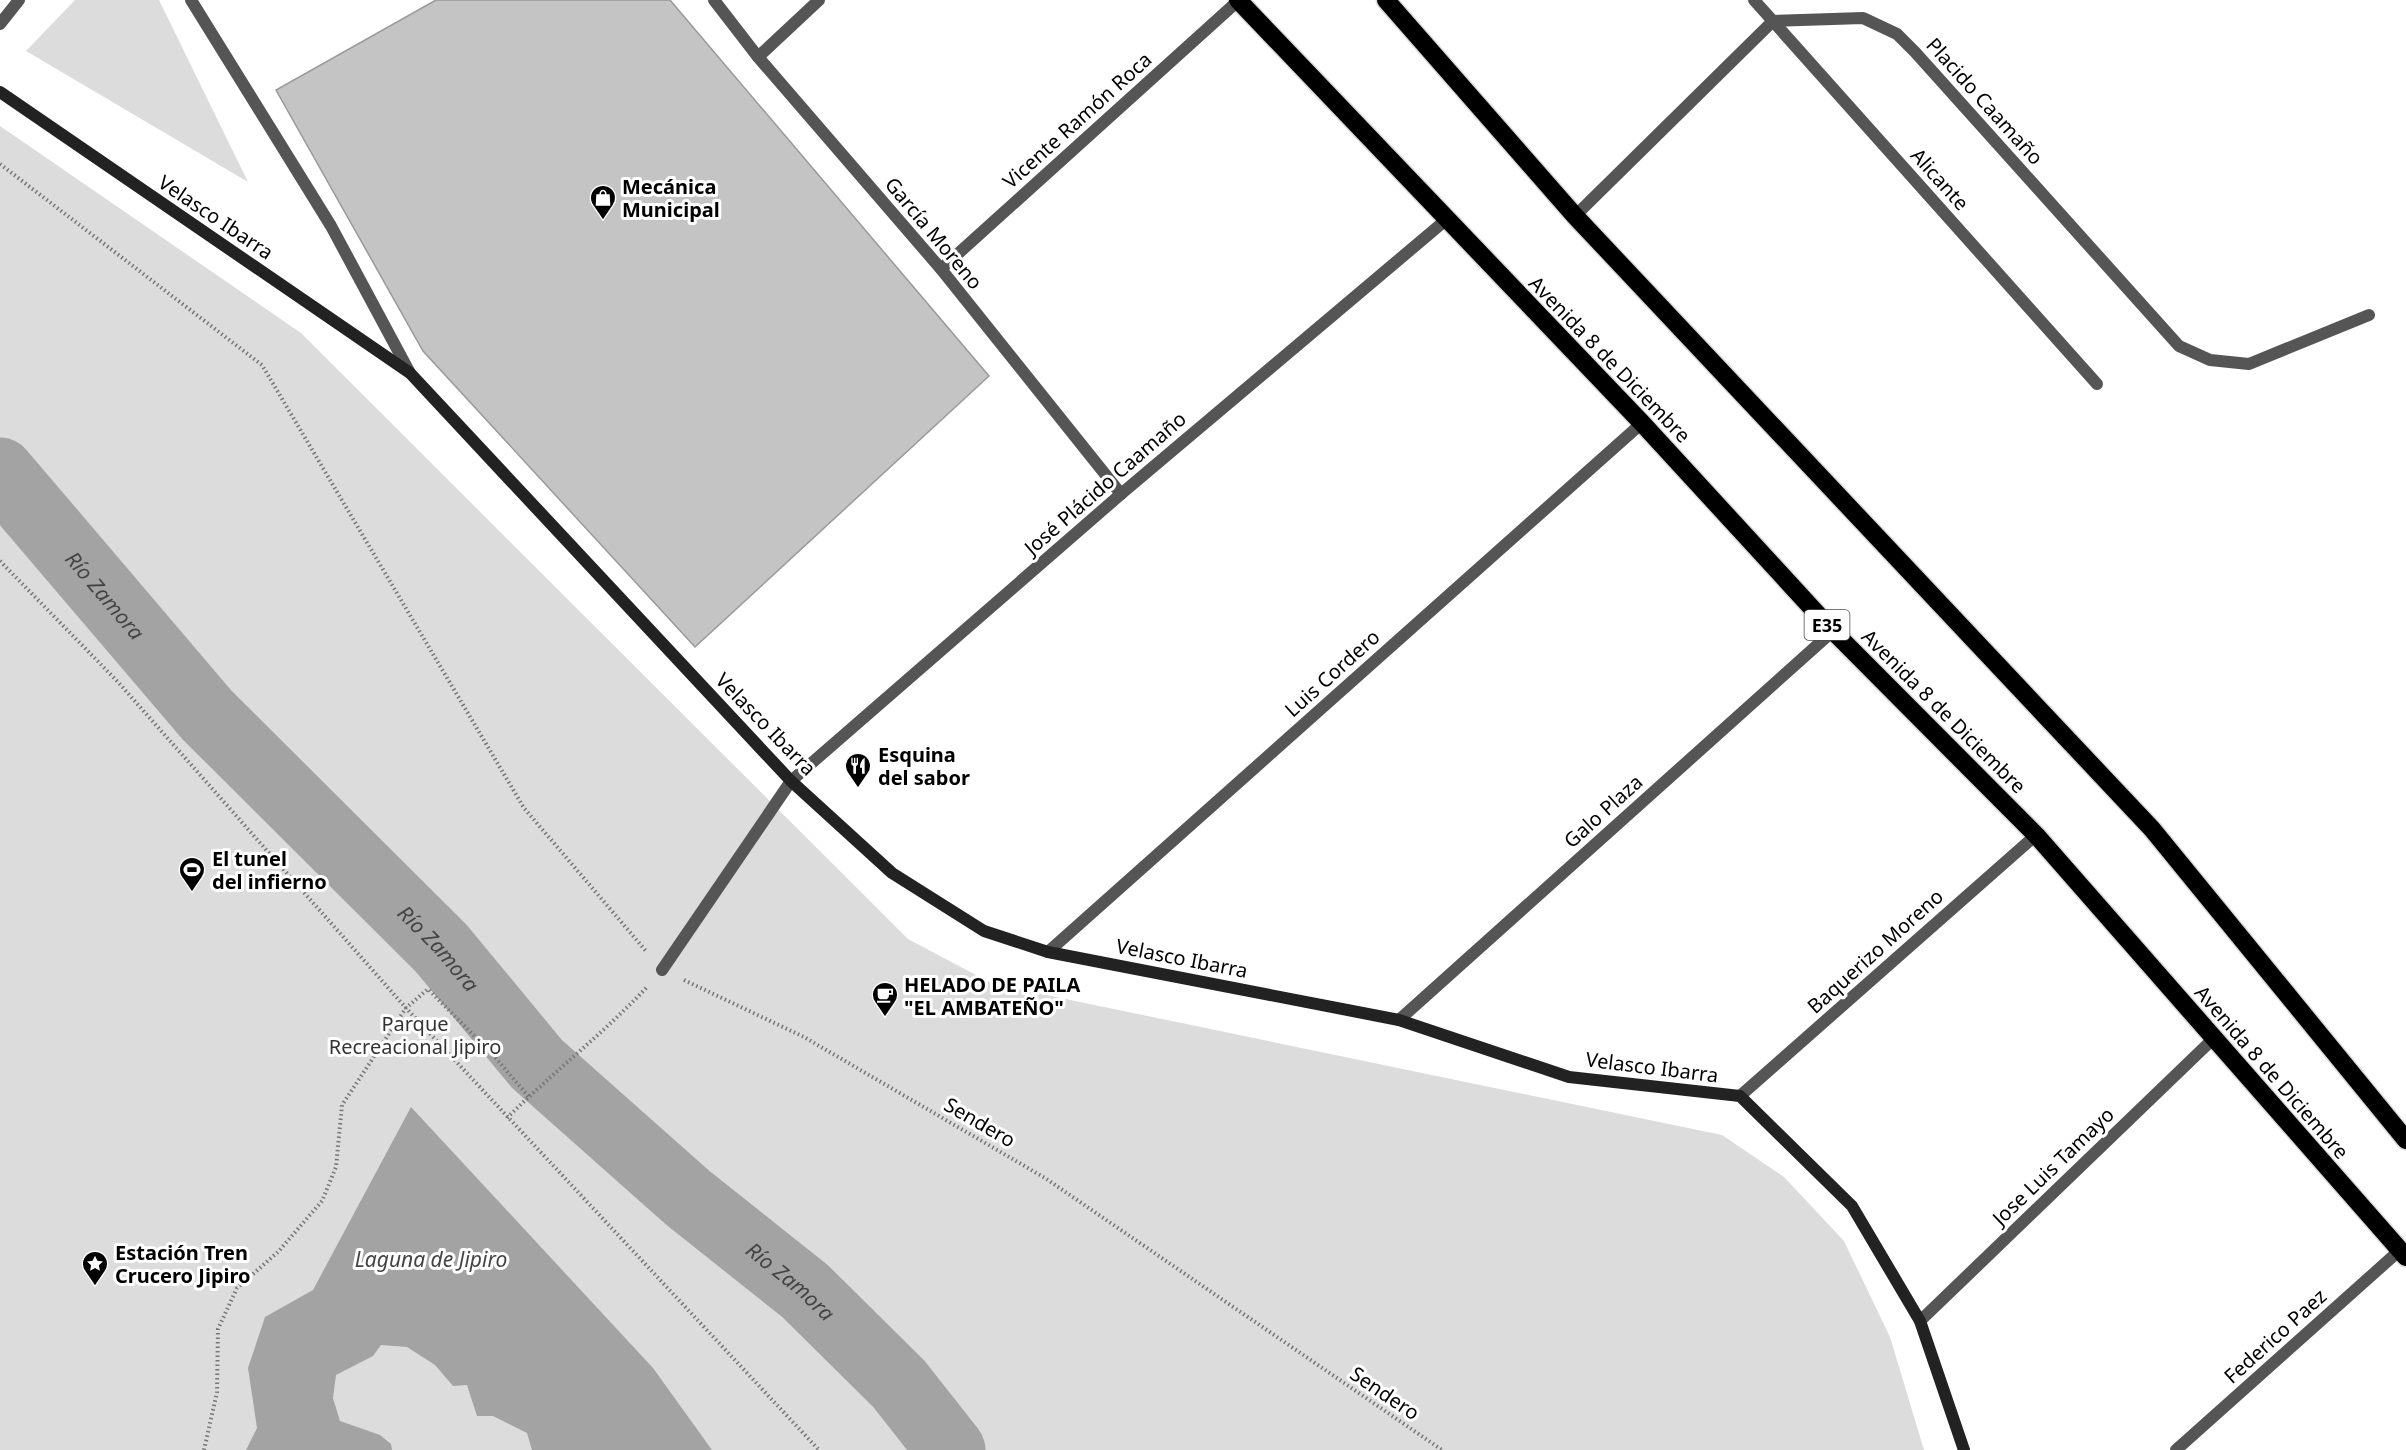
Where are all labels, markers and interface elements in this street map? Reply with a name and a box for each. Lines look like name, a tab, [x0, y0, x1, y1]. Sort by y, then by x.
street label: Placido Caamaño	[1921, 32, 2049, 170]
street label: Vicente Ramón Roca	[997, 46, 1157, 194]
street label: Alicante	[1905, 142, 1975, 216]
street label: Velasco Ibarra	[153, 169, 279, 265]
street label: García Moreno	[879, 171, 989, 295]
place label: Mecánica Municipal	[622, 173, 720, 223]
shop icon: Mecánica Municipal	[588, 183, 618, 221]
street label: Avenida 8 de Diciembre	[1523, 270, 1697, 448]
street label: José Plácido Caamaño	[1017, 405, 1192, 562]
water label: Río Zamora	[59, 545, 151, 646]
road number: E35	[1804, 610, 1850, 640]
street label: Luis Cordero	[1279, 623, 1385, 723]
street label: Avenida 8 de Diciembre	[1856, 623, 2032, 799]
street label: Velasco Ibarra	[710, 667, 822, 781]
place label: Esquina del sabor	[878, 741, 970, 791]
restaurant icon: Esquina del sabor	[843, 751, 873, 789]
street label: Galo Plaza	[1558, 768, 1648, 854]
place label: El tunel del infierno	[212, 845, 327, 895]
sports icon: El tunel del infierno	[177, 855, 207, 893]
street label: Baquerizo Moreno	[1801, 883, 1949, 1019]
water label: Río Zamora	[392, 899, 485, 997]
street label: Velasco Ibarra	[1114, 932, 1250, 984]
place label: HELADO DE PAILA "EL AMBATEÑO"	[904, 971, 1080, 1021]
street label: Avenida 8 de Diciembre	[2189, 979, 2355, 1165]
cafe icon: HELADO DE PAILA "EL AMBATEÑO"	[870, 980, 900, 1018]
park label: Parque Recreacional Jipiro	[329, 1010, 501, 1060]
street label: Velasco Ibarra	[1584, 1045, 1720, 1089]
street label: Sendero	[939, 1091, 1021, 1153]
street label: Jose Luis Tamayo	[1985, 1101, 2120, 1232]
water label: Río Zamora	[740, 1236, 841, 1327]
place label: Estación Tren Crucero Jipiro	[115, 1239, 251, 1289]
water label: Laguna de Jipiro	[355, 1245, 507, 1273]
place icon: Estación Tren Crucero Jipiro	[80, 1249, 110, 1287]
street label: Federico Paez	[2218, 1283, 2332, 1389]
street label: Sendero	[1345, 1360, 1425, 1426]

